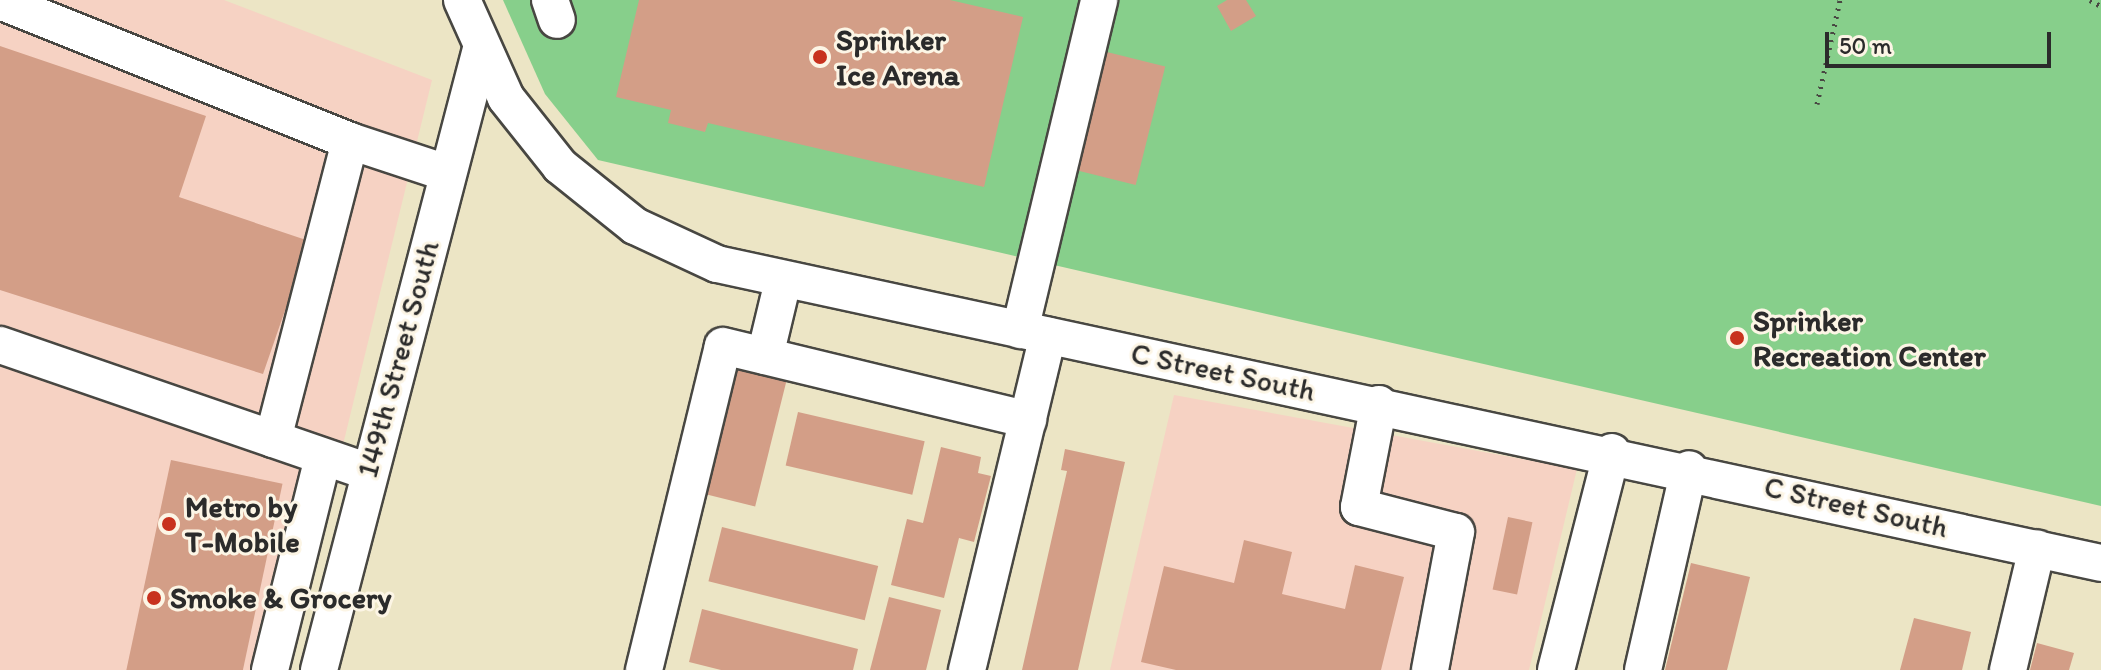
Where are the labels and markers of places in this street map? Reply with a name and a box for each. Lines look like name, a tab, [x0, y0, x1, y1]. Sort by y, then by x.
place label: Sprinker Ice Arena	[836, 22, 958, 92]
marker: Sprinker Ice Arena	[811, 48, 829, 66]
place label: Sprinker Recreation Center	[1753, 303, 1986, 374]
marker: Sprinker Recreation Center	[1728, 329, 1746, 347]
place label: Metro by T-Mobile	[185, 489, 300, 560]
marker: Metro by T-Mobile	[160, 515, 178, 533]
place label: Smoke & Grocery	[170, 580, 392, 616]
marker: Smoke & Grocery	[145, 589, 163, 607]

